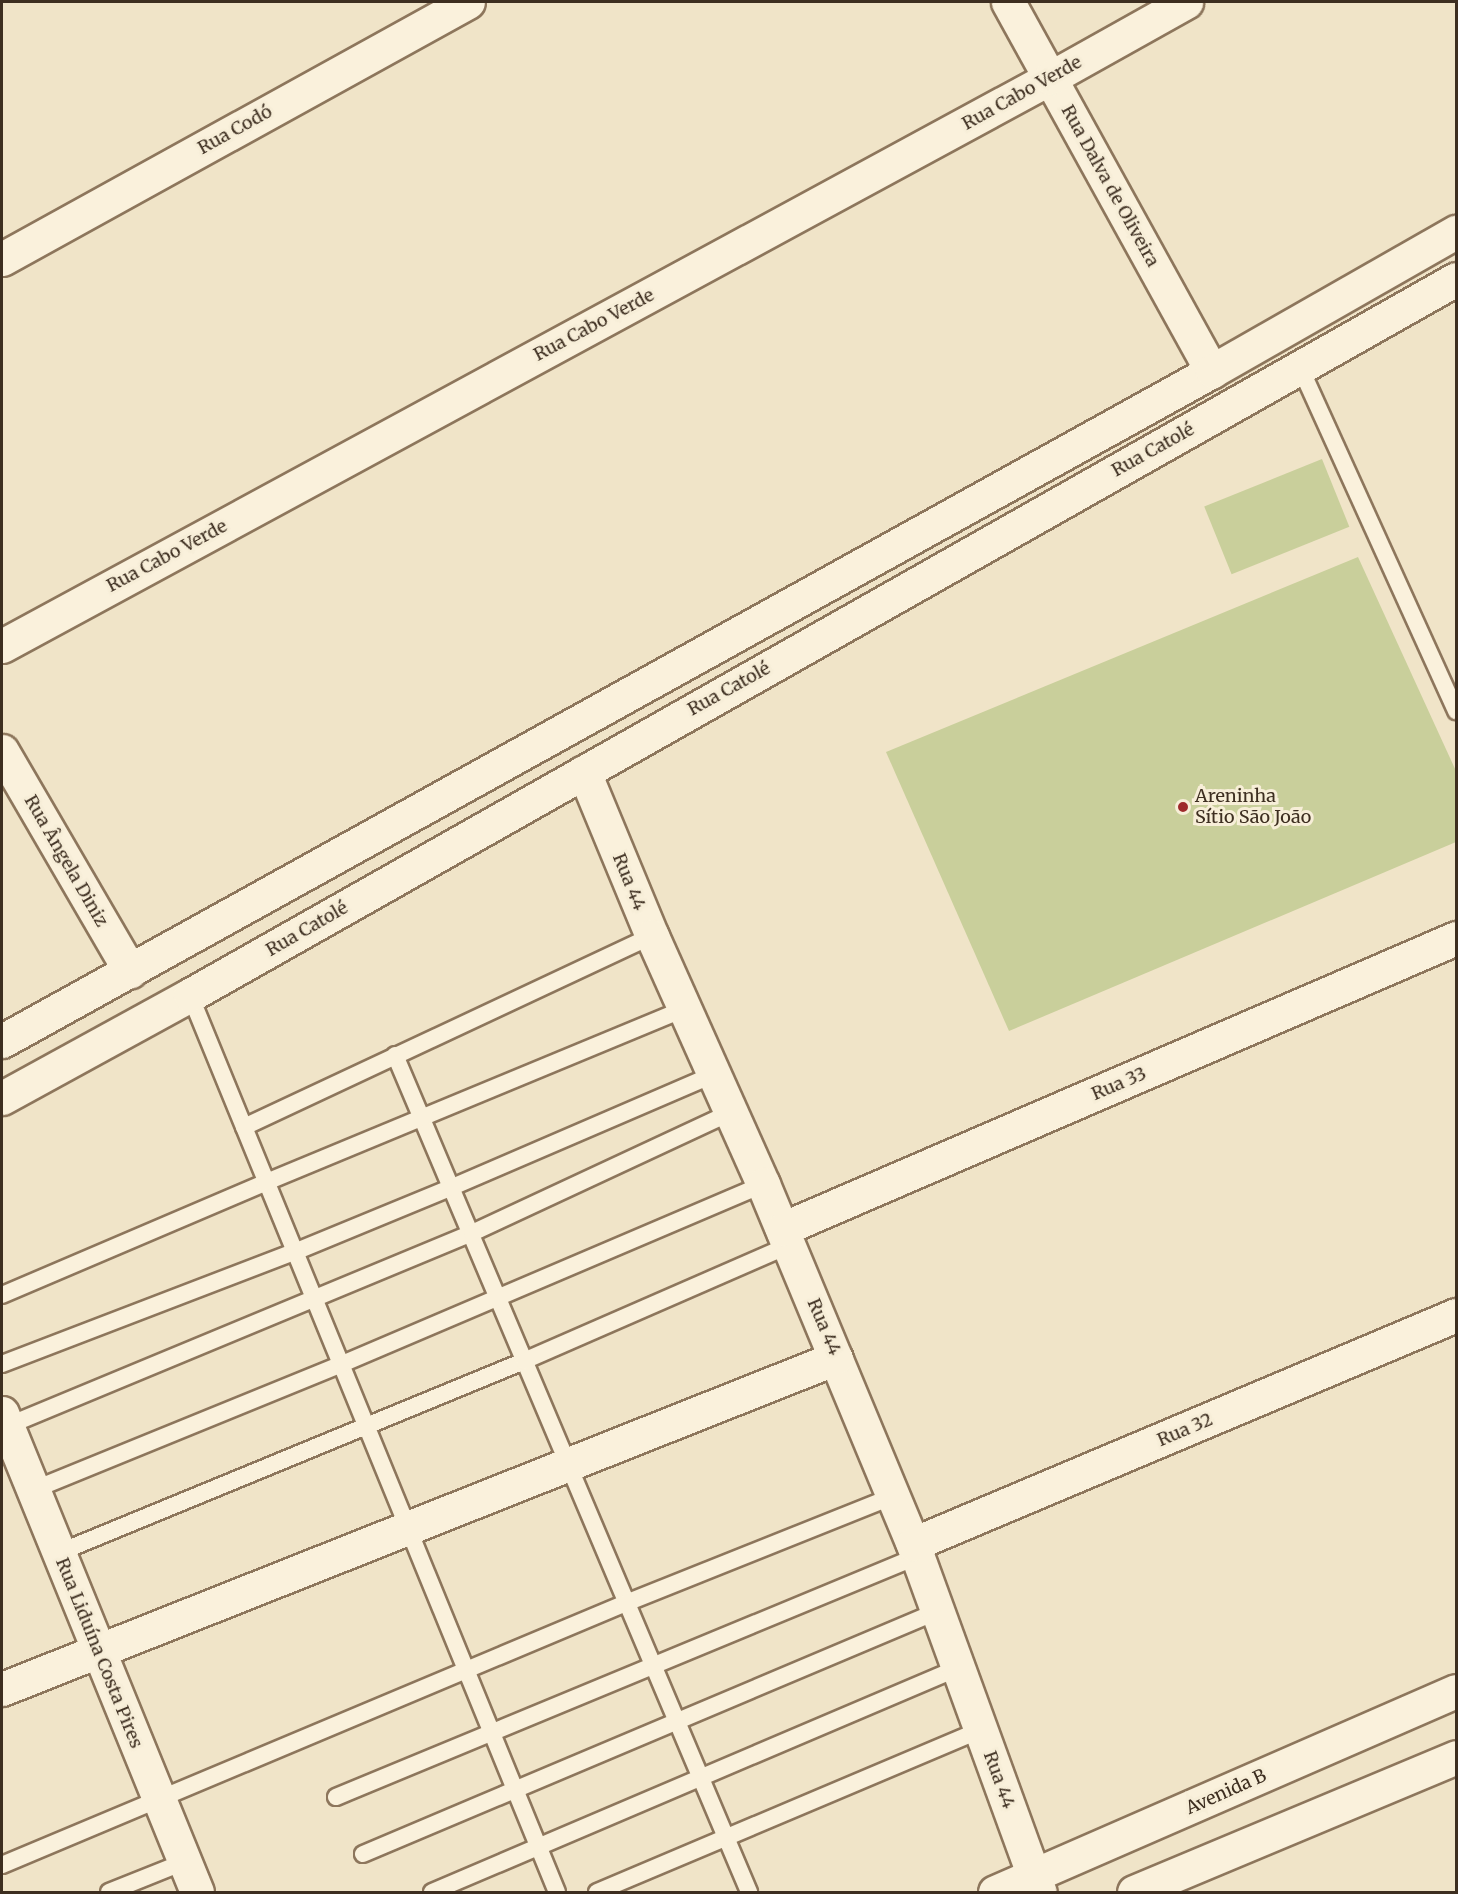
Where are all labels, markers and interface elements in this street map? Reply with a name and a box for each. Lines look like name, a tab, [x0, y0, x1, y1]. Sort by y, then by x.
street label: Rua Cabo Verde	[959, 51, 1085, 135]
street label: Rua Codó	[194, 101, 276, 159]
street label: Rua Dalva de Oliveira	[1057, 101, 1163, 271]
street label: Rua Cabo Verde	[530, 284, 658, 366]
street label: Rua Catolé	[1108, 419, 1198, 481]
street label: Rua Cabo Verde	[103, 515, 231, 597]
street label: Rua Catolé	[684, 658, 774, 720]
place label: Areninha Sítio São João	[1195, 786, 1311, 828]
street label: Rua Ângela Diniz	[20, 791, 112, 931]
marker: Areninha Sítio São João	[1176, 800, 1190, 814]
street label: Rua 44	[608, 850, 650, 914]
street label: Rua Catolé	[262, 897, 352, 961]
street label: Rua 33	[1088, 1063, 1150, 1105]
street label: Rua 44	[802, 1295, 846, 1359]
street label: Rua 32	[1154, 1409, 1216, 1451]
street label: Rua Liduína Costa Pires	[51, 1555, 147, 1751]
street label: Rua 44	[979, 1748, 1019, 1812]
street label: Avenida B	[1182, 1765, 1270, 1819]

